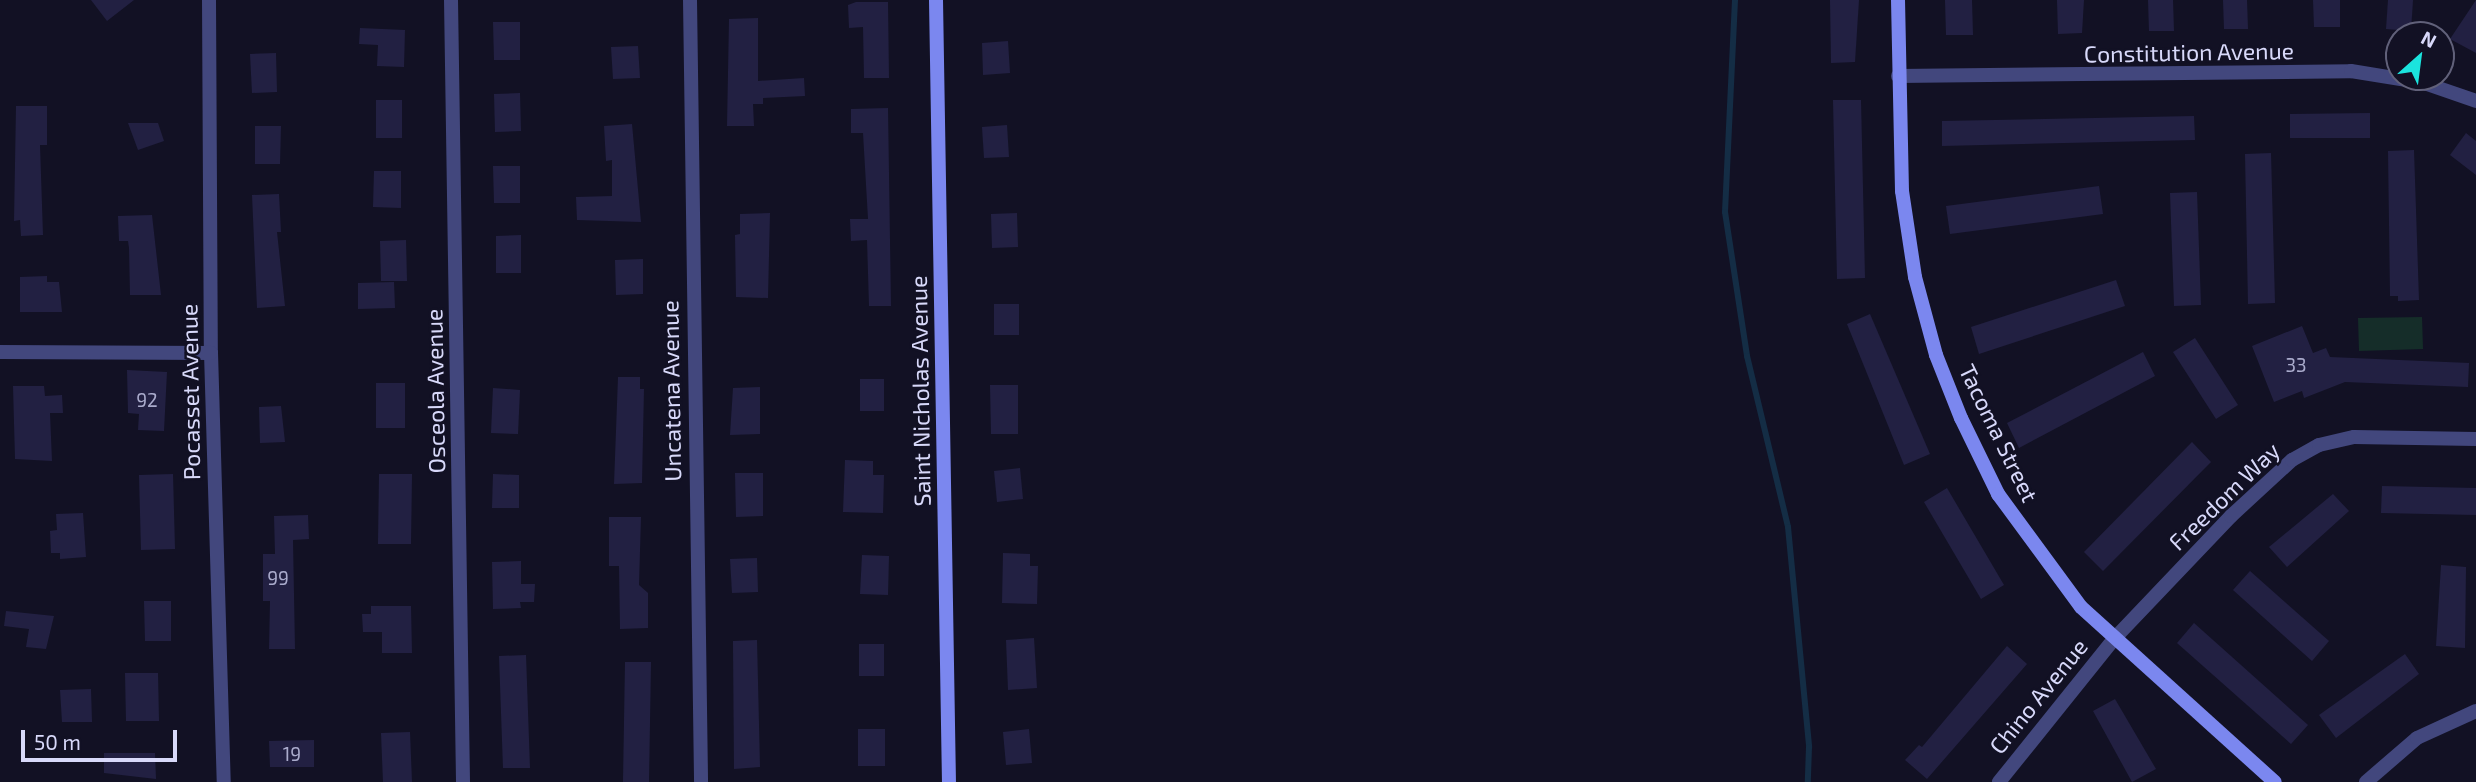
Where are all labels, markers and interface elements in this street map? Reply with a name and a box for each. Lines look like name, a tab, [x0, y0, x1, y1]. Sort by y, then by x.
north arrow	[2385, 21, 2455, 91]
text: N	[2418, 25, 2441, 52]
street label: Constitution Avenue	[2083, 36, 2295, 68]
street label: Saint Nicholas Avenue	[904, 275, 936, 507]
street label: Uncatena Avenue	[656, 300, 686, 482]
street label: Pocasset Avenue	[175, 303, 205, 481]
street label: Osceola Avenue	[420, 308, 450, 474]
house number: 33	[2285, 354, 2307, 376]
street label: Tacoma Street	[1954, 360, 2044, 506]
house number: 92	[136, 389, 158, 411]
street label: Freedom Way	[2163, 436, 2285, 556]
house number: 99	[267, 567, 289, 589]
street label: Chino Avenue	[1983, 633, 2093, 759]
scale bar	[24, 716, 180, 760]
text: 50 m	[34, 729, 81, 754]
house number: 19	[283, 743, 301, 765]

